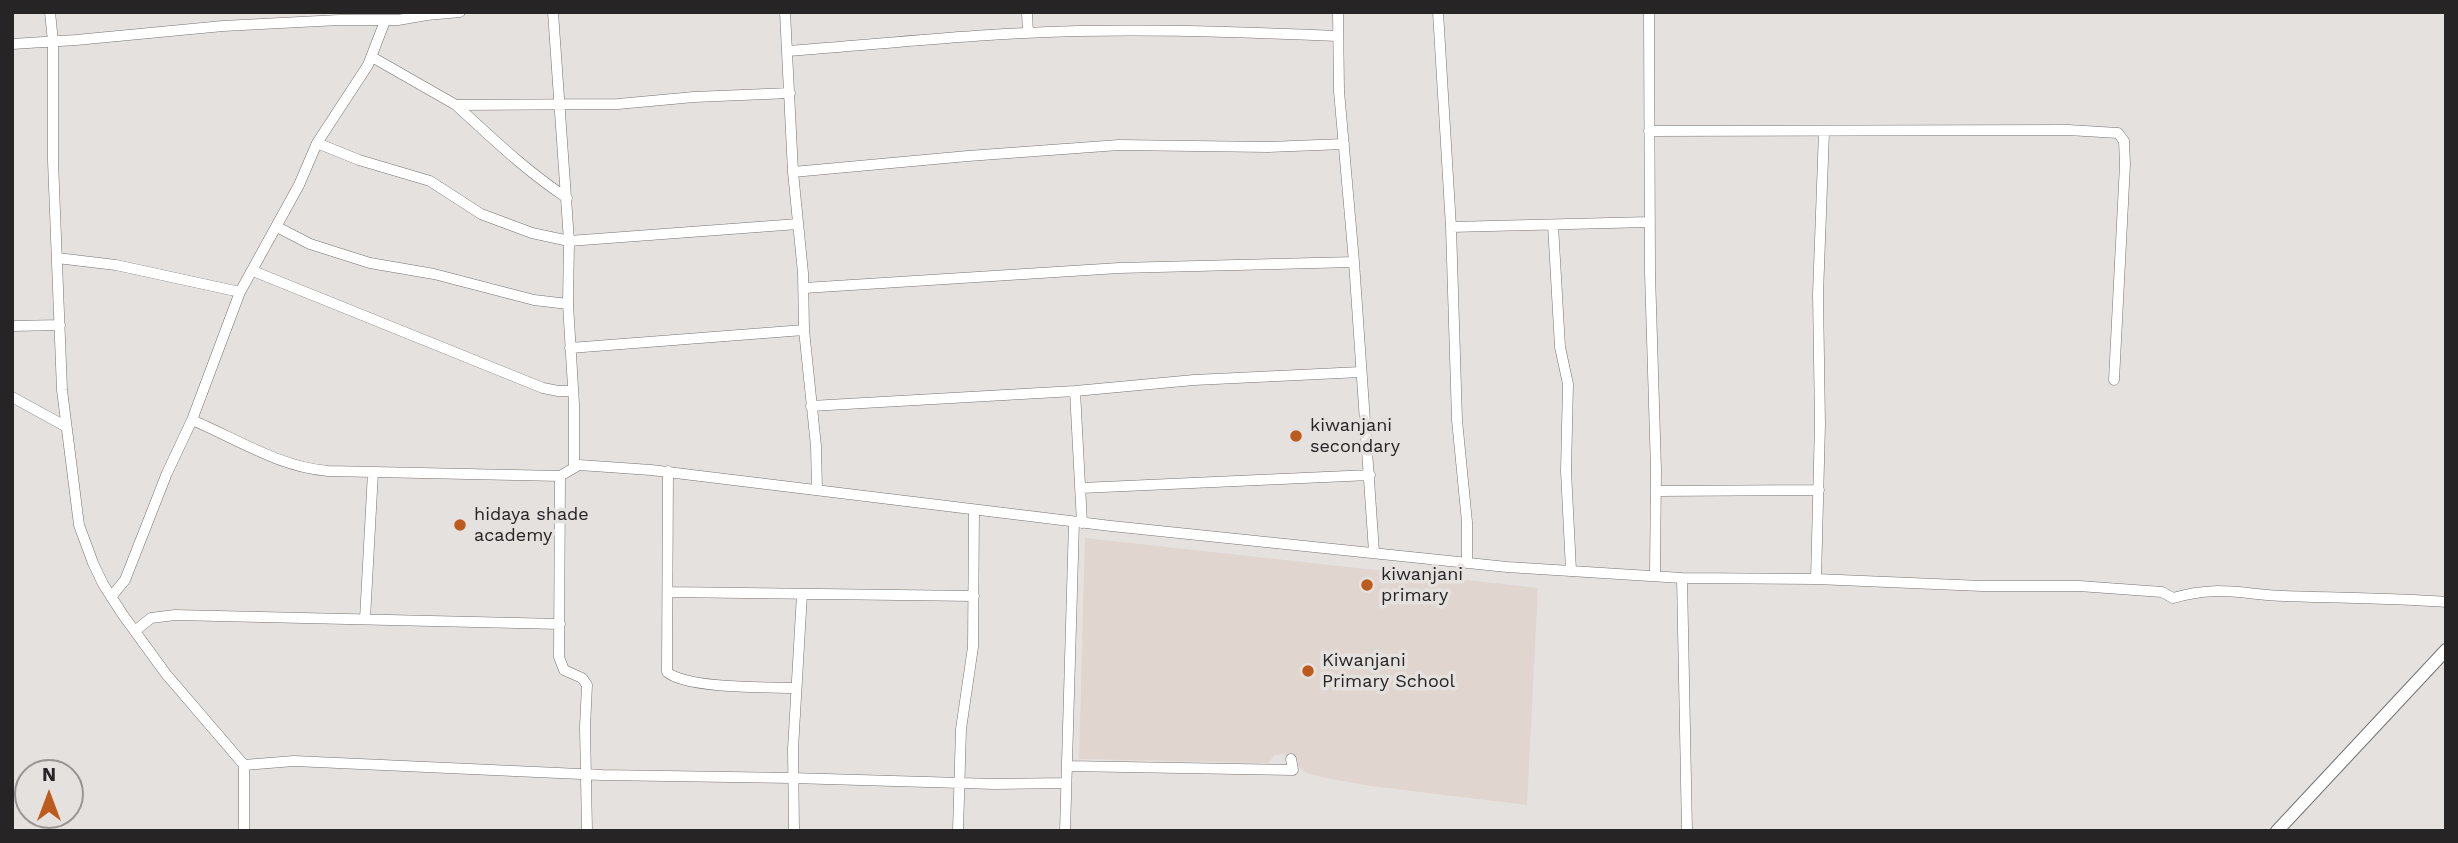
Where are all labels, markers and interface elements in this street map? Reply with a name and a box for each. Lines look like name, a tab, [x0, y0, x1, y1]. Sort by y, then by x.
place label: kiwanjani secondary	[1310, 415, 1400, 458]
marker: kiwanjani secondary	[1288, 428, 1304, 444]
place label: hidaya shade academy	[474, 504, 589, 546]
marker: hidaya shade academy	[452, 517, 468, 533]
place label: kiwanjani primary	[1381, 564, 1463, 606]
marker: kiwanjani primary	[1359, 577, 1375, 593]
place label: Kiwanjani Primary School	[1322, 650, 1455, 692]
marker: Kiwanjani Primary School	[1300, 663, 1316, 679]
north arrow	[14, 759, 84, 829]
text: N	[42, 763, 56, 786]

